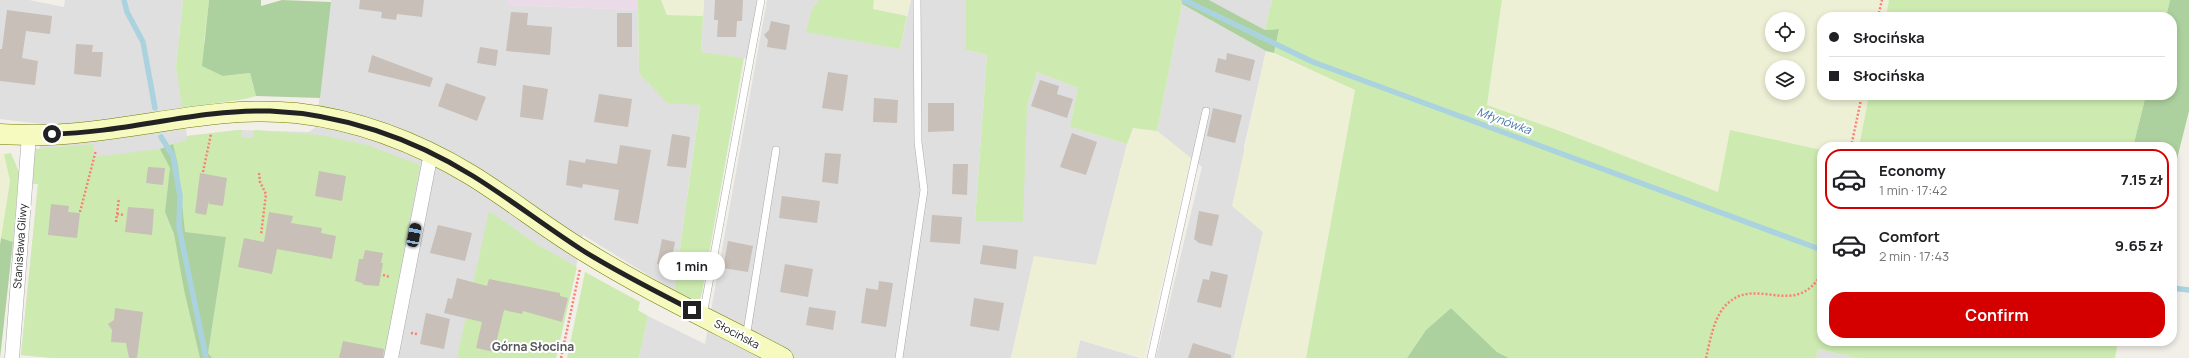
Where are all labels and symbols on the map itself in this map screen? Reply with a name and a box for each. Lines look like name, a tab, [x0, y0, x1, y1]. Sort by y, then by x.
water label: Młynówka	[1475, 103, 1535, 139]
route start	[43, 125, 61, 143]
street label: Stanisława Gliwy	[9, 203, 30, 289]
car	[406, 222, 422, 248]
callout: 1 min	[659, 252, 725, 280]
route end	[683, 301, 701, 319]
street label: Słocińska	[712, 315, 763, 352]
district label: Górna Słocina	[492, 338, 574, 355]

